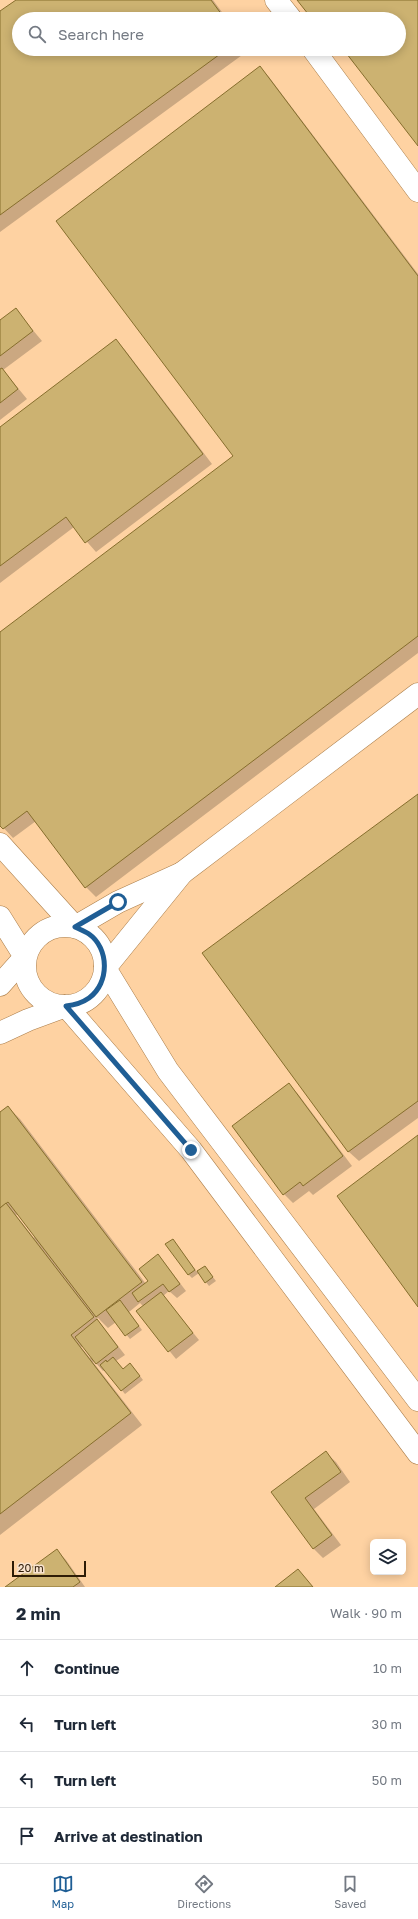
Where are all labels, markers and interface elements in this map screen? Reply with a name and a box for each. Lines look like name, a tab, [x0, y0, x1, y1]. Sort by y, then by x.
search box	[12, 12, 406, 56]
icon: search	[26, 23, 48, 45]
text: Search here	[58, 25, 144, 43]
route start	[109, 893, 127, 911]
route end	[182, 1141, 200, 1159]
map controls	[370, 1539, 406, 1575]
button: layers	[370, 1539, 406, 1575]
scale bar	[12, 1559, 86, 1578]
text: 20 m	[18, 1561, 44, 1574]
text: 2 min	[16, 1603, 60, 1624]
text: Walk · 90 m	[330, 1605, 402, 1621]
icon: ahead	[16, 1657, 38, 1679]
text: Continue	[54, 1659, 120, 1677]
text: 10 m	[373, 1660, 402, 1676]
icon: left	[16, 1713, 38, 1735]
text: Turn left	[54, 1715, 116, 1733]
text: 30 m	[372, 1716, 402, 1732]
icon: left	[16, 1769, 38, 1791]
text: Turn left	[54, 1771, 116, 1789]
text: 50 m	[372, 1772, 402, 1788]
icon: arrive	[16, 1825, 38, 1847]
text: Arrive at destination	[54, 1827, 203, 1845]
tab: Map	[52, 1873, 74, 1910]
tab: Directions	[177, 1873, 231, 1910]
tab: Saved	[334, 1873, 366, 1910]

